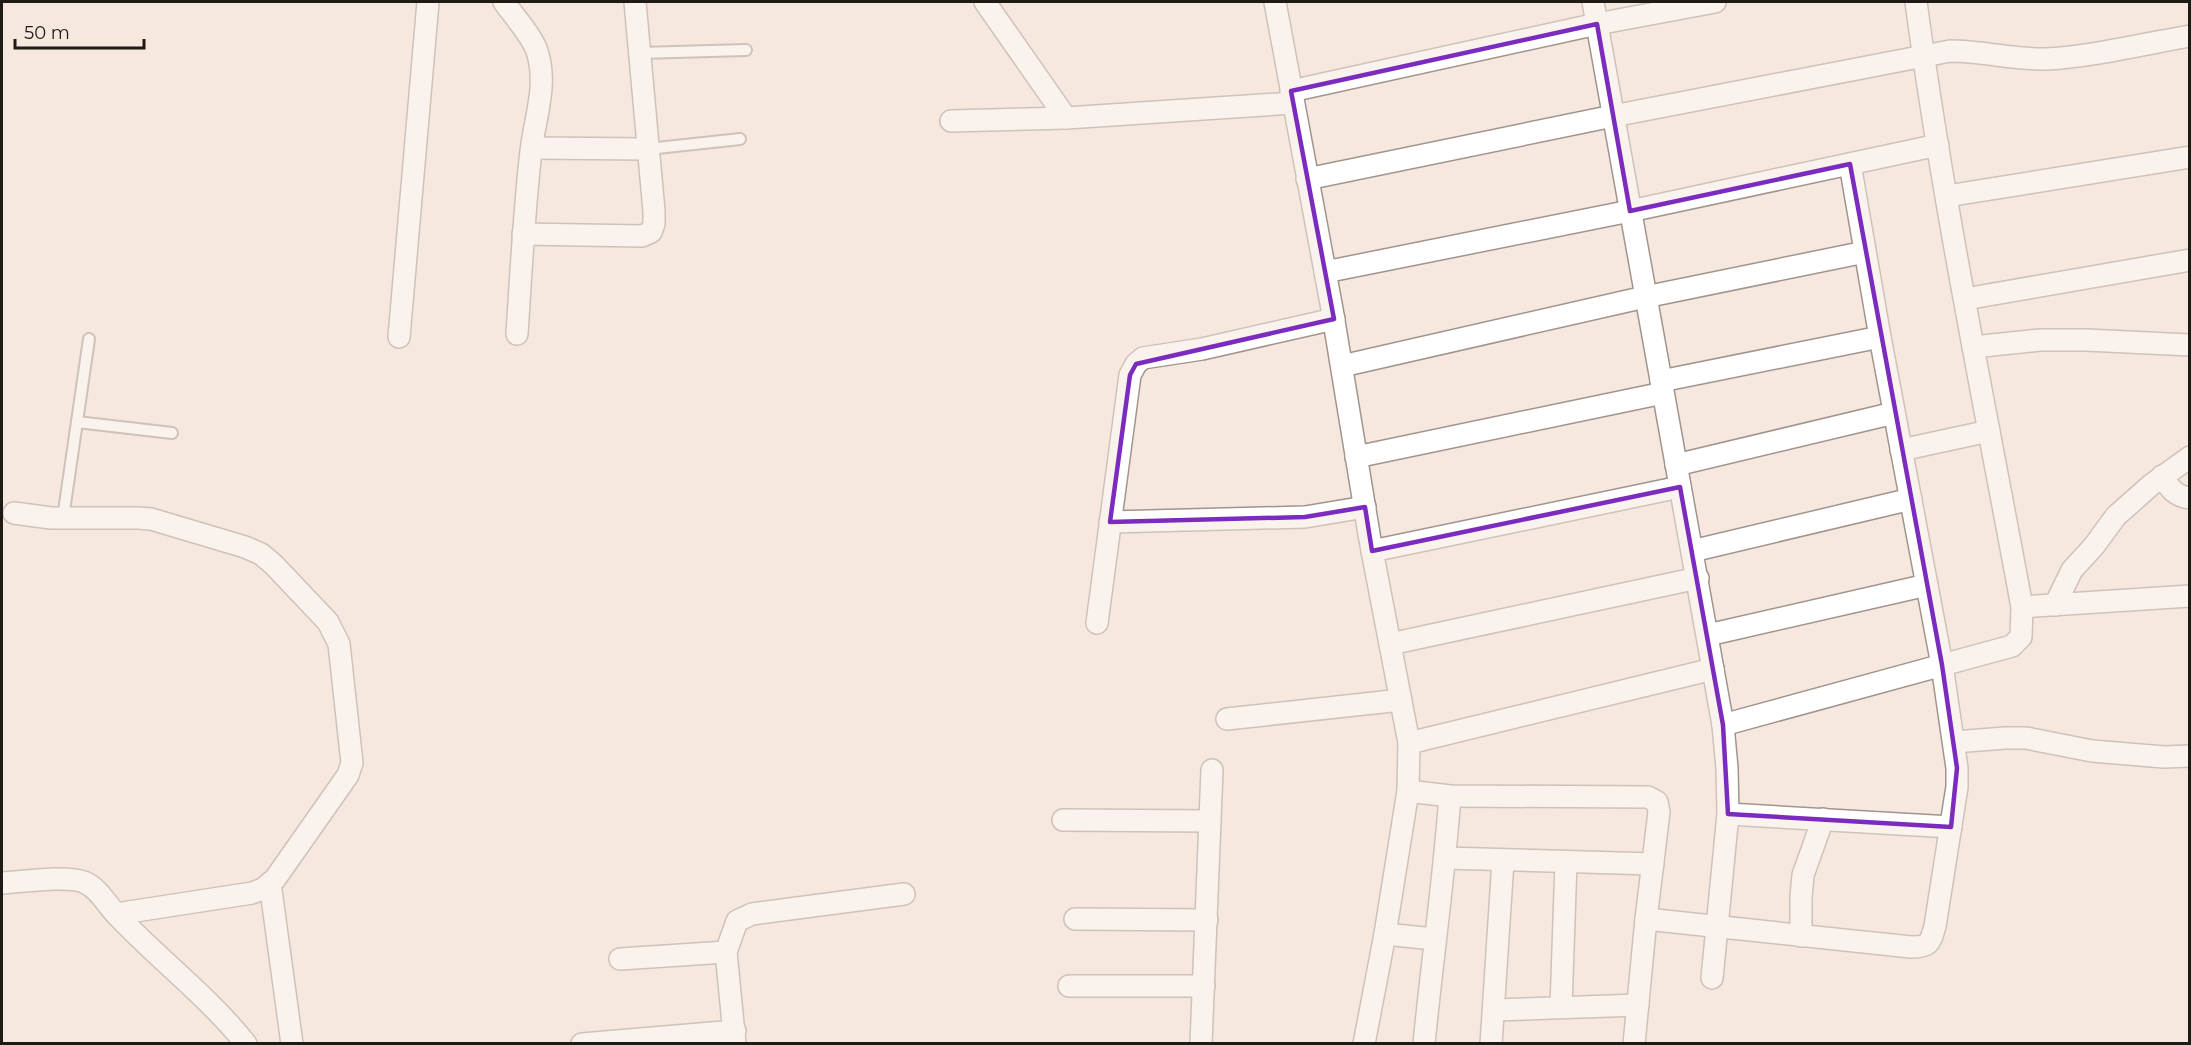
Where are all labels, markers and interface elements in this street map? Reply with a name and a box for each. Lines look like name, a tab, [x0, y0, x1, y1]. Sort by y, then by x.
scale bar	[15, 12, 144, 50]
text: 50 m	[24, 22, 70, 44]

